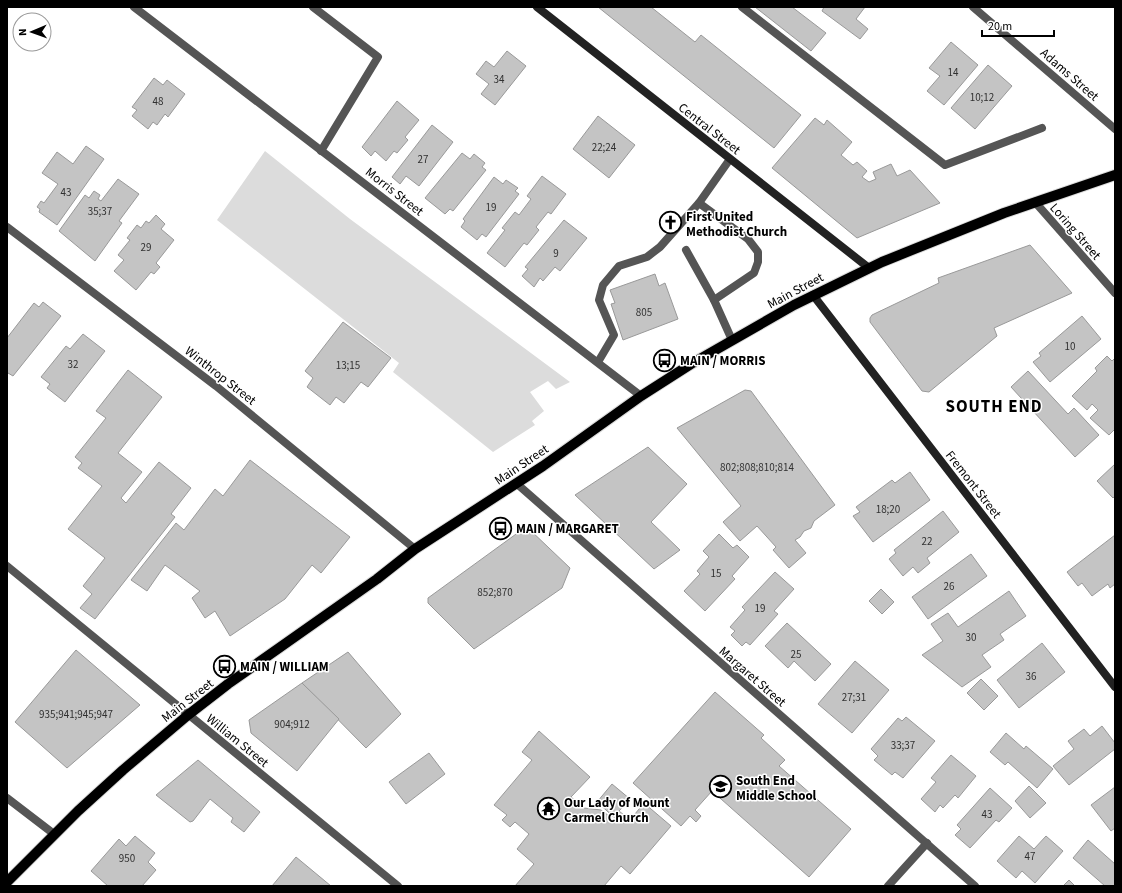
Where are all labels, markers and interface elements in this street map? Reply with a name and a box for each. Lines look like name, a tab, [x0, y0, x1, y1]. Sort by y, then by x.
north arrow	[12, 12, 52, 52]
scale bar	[982, 12, 1054, 38]
text: 20 m	[988, 18, 1012, 35]
text: N	[15, 28, 30, 36]
street label: Adams Street	[1036, 44, 1103, 106]
house number: 14	[948, 65, 959, 80]
house number: 34	[494, 72, 505, 87]
house number: 10;12	[970, 90, 994, 105]
house number: 48	[153, 94, 164, 109]
street label: Central Street	[674, 99, 745, 159]
house number: 22;24	[592, 140, 617, 155]
house number: 27	[418, 152, 428, 167]
street label: Morris Street	[362, 163, 428, 221]
house number: 43	[61, 185, 71, 200]
street label: Loring Street	[1046, 199, 1105, 264]
house number: 19	[486, 200, 496, 215]
house number: 35;37	[88, 204, 112, 219]
place label: First United Methodist Church	[686, 208, 787, 241]
church icon: First United Methodist Church	[658, 210, 684, 236]
house number: 29	[141, 240, 151, 255]
house number: 9	[553, 246, 559, 261]
street label: Main Street	[764, 268, 827, 313]
house number: 805	[636, 305, 652, 320]
house number: 10	[1065, 339, 1075, 354]
street label: Winthrop Street	[181, 342, 260, 410]
bus stop icon: MAIN / MORRIS	[651, 347, 677, 373]
place label: MAIN / MORRIS	[680, 352, 765, 370]
house number: 32	[68, 357, 78, 372]
house number: 13;15	[336, 358, 360, 373]
district label: SOUTH END	[945, 395, 1043, 419]
street label: Main Street	[491, 440, 553, 489]
street label: Fremont Street	[941, 447, 1006, 523]
house number: 802;808;810;814	[720, 460, 794, 475]
house number: 18;20	[876, 502, 900, 517]
bus stop icon: MAIN / MARGARET	[487, 515, 513, 541]
place label: MAIN / MARGARET	[516, 520, 619, 538]
house number: 22	[922, 534, 932, 549]
house number: 15	[711, 566, 721, 581]
house number: 26	[944, 579, 955, 594]
house number: 852;870	[477, 585, 513, 600]
house number: 19	[755, 601, 765, 616]
house number: 30	[966, 630, 976, 645]
street label: Margaret Street	[715, 643, 790, 711]
house number: 25	[791, 647, 801, 662]
bus stop icon: MAIN / WILLIAM	[211, 653, 237, 679]
place label: MAIN / WILLIAM	[240, 658, 329, 676]
house number: 36	[1026, 669, 1037, 684]
street label: Main Street	[158, 674, 218, 727]
house number: 27;31	[842, 690, 866, 705]
house number: 935;941;945;947	[39, 707, 113, 722]
street label: William Street	[202, 710, 273, 772]
house number: 904;912	[274, 717, 310, 732]
house number: 33;37	[891, 738, 915, 753]
place label: South End Middle School	[736, 772, 817, 805]
school or university icon: South End Middle School	[707, 774, 733, 800]
place label: Our Lady of Mount Carmel Church	[564, 794, 670, 827]
temple icon: Our Lady of Mount Carmel Church	[536, 796, 562, 822]
house number: 43	[982, 807, 992, 822]
house number: 47	[1025, 849, 1035, 864]
house number: 950	[119, 851, 135, 866]

